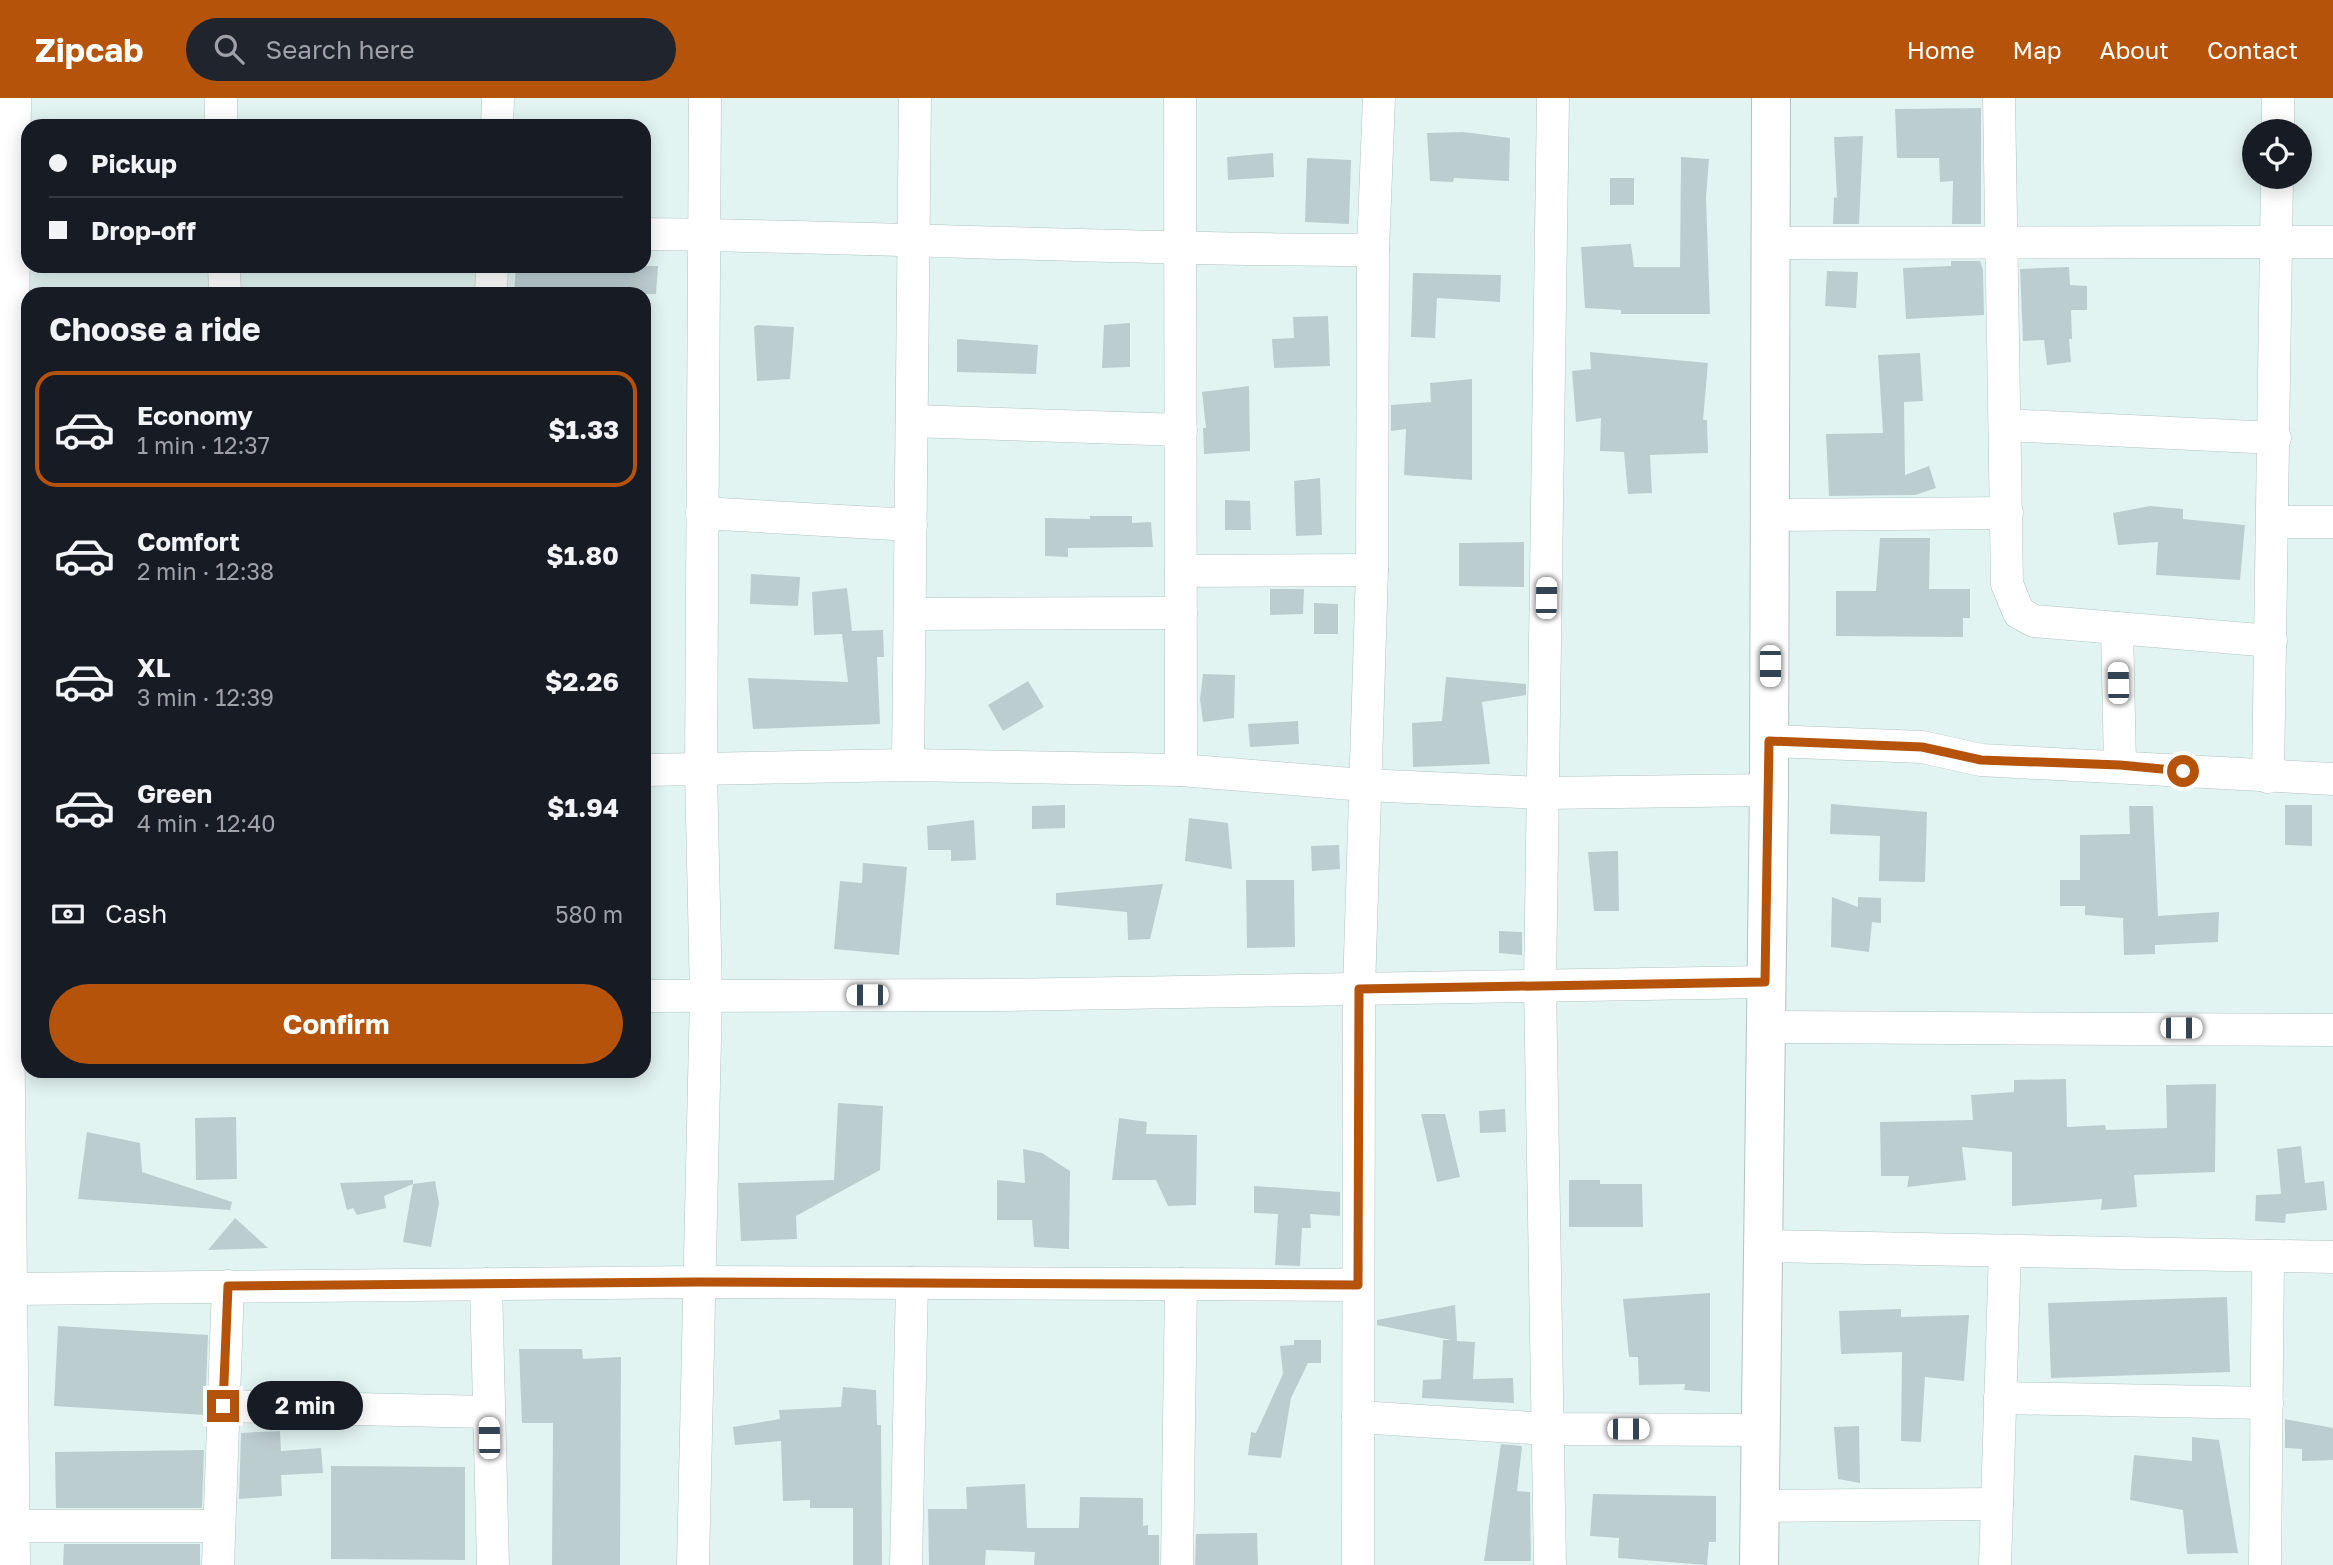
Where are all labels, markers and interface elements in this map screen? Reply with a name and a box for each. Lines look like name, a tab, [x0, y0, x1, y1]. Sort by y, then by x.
search box	[186, 18, 676, 81]
text: Zipcab	[35, 30, 144, 69]
icon: search	[210, 30, 248, 68]
text: Search here	[266, 34, 415, 65]
text: Home	[1907, 35, 1975, 64]
text: Map	[2013, 35, 2062, 64]
text: About	[2100, 35, 2169, 64]
text: Contact	[2207, 35, 2298, 64]
map controls	[2242, 119, 2312, 189]
button: locate	[2242, 119, 2312, 189]
text: Pickup	[91, 148, 177, 179]
text: Drop-off	[91, 215, 196, 246]
text: Choose a ride	[49, 310, 261, 348]
icon: car	[53, 398, 116, 461]
text: Economy	[137, 400, 253, 431]
text: $1.33	[548, 414, 619, 445]
text: 1 min · 12:37	[137, 431, 270, 459]
icon: car	[53, 524, 116, 587]
text: Comfort	[137, 526, 240, 557]
text: $1.80	[546, 540, 619, 571]
text: 2 min · 12:38	[137, 557, 274, 585]
car	[1536, 577, 1557, 619]
car	[1760, 645, 1781, 687]
icon: car	[53, 650, 116, 713]
text: XL	[137, 652, 171, 683]
car	[2108, 662, 2129, 704]
text: $2.26	[545, 666, 619, 697]
text: 3 min · 12:39	[137, 683, 274, 711]
route start	[2167, 755, 2199, 787]
icon: car	[53, 776, 116, 839]
text: Green	[137, 778, 212, 809]
text: $1.94	[547, 792, 619, 823]
text: 4 min · 12:40	[137, 809, 276, 837]
icon: cash	[49, 895, 87, 933]
text: Cash	[105, 898, 167, 929]
text: 580 m	[555, 900, 623, 928]
button: Confirm	[49, 984, 623, 1064]
car	[847, 985, 889, 1006]
car	[2161, 1018, 2203, 1039]
callout: 2 min	[248, 1382, 363, 1430]
route end	[207, 1390, 239, 1422]
text: 2 min	[275, 1391, 335, 1419]
car	[479, 1417, 500, 1459]
car	[1608, 1419, 1650, 1440]

